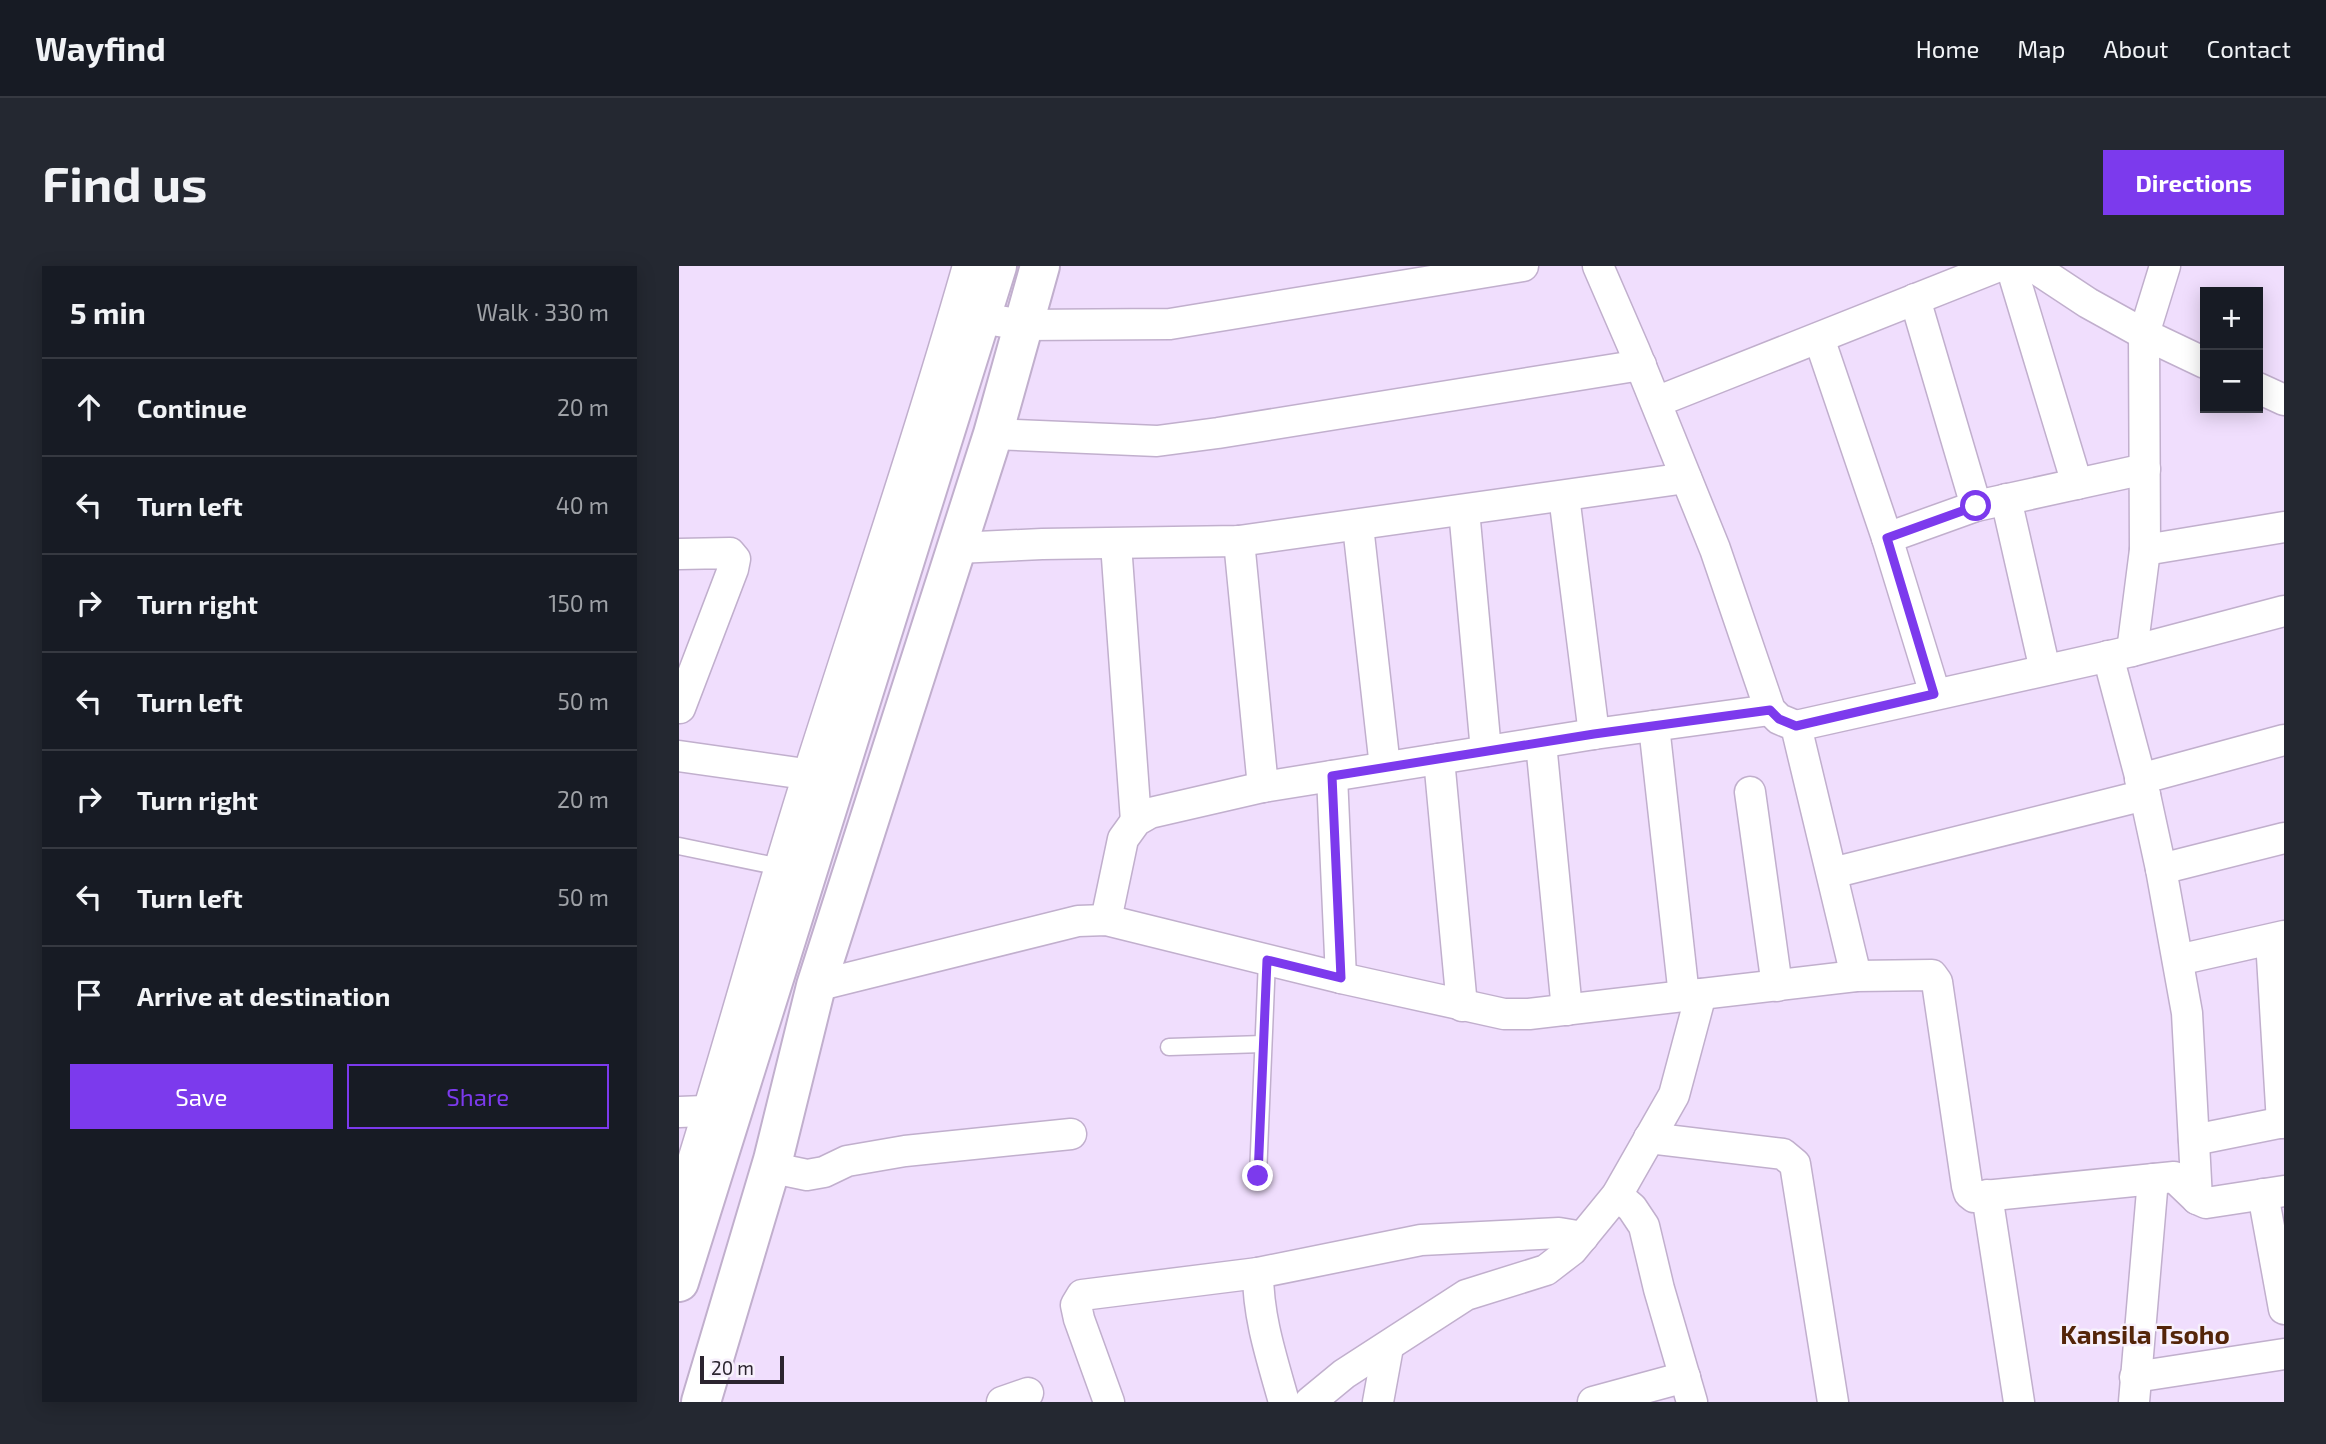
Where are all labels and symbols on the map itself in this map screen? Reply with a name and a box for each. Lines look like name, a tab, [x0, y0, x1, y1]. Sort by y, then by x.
route start	[1960, 490, 1991, 521]
route end	[1242, 1160, 1273, 1191]
district label: Kansila Tsoho	[2060, 1318, 2230, 1349]
scale bar	[700, 1353, 784, 1385]

